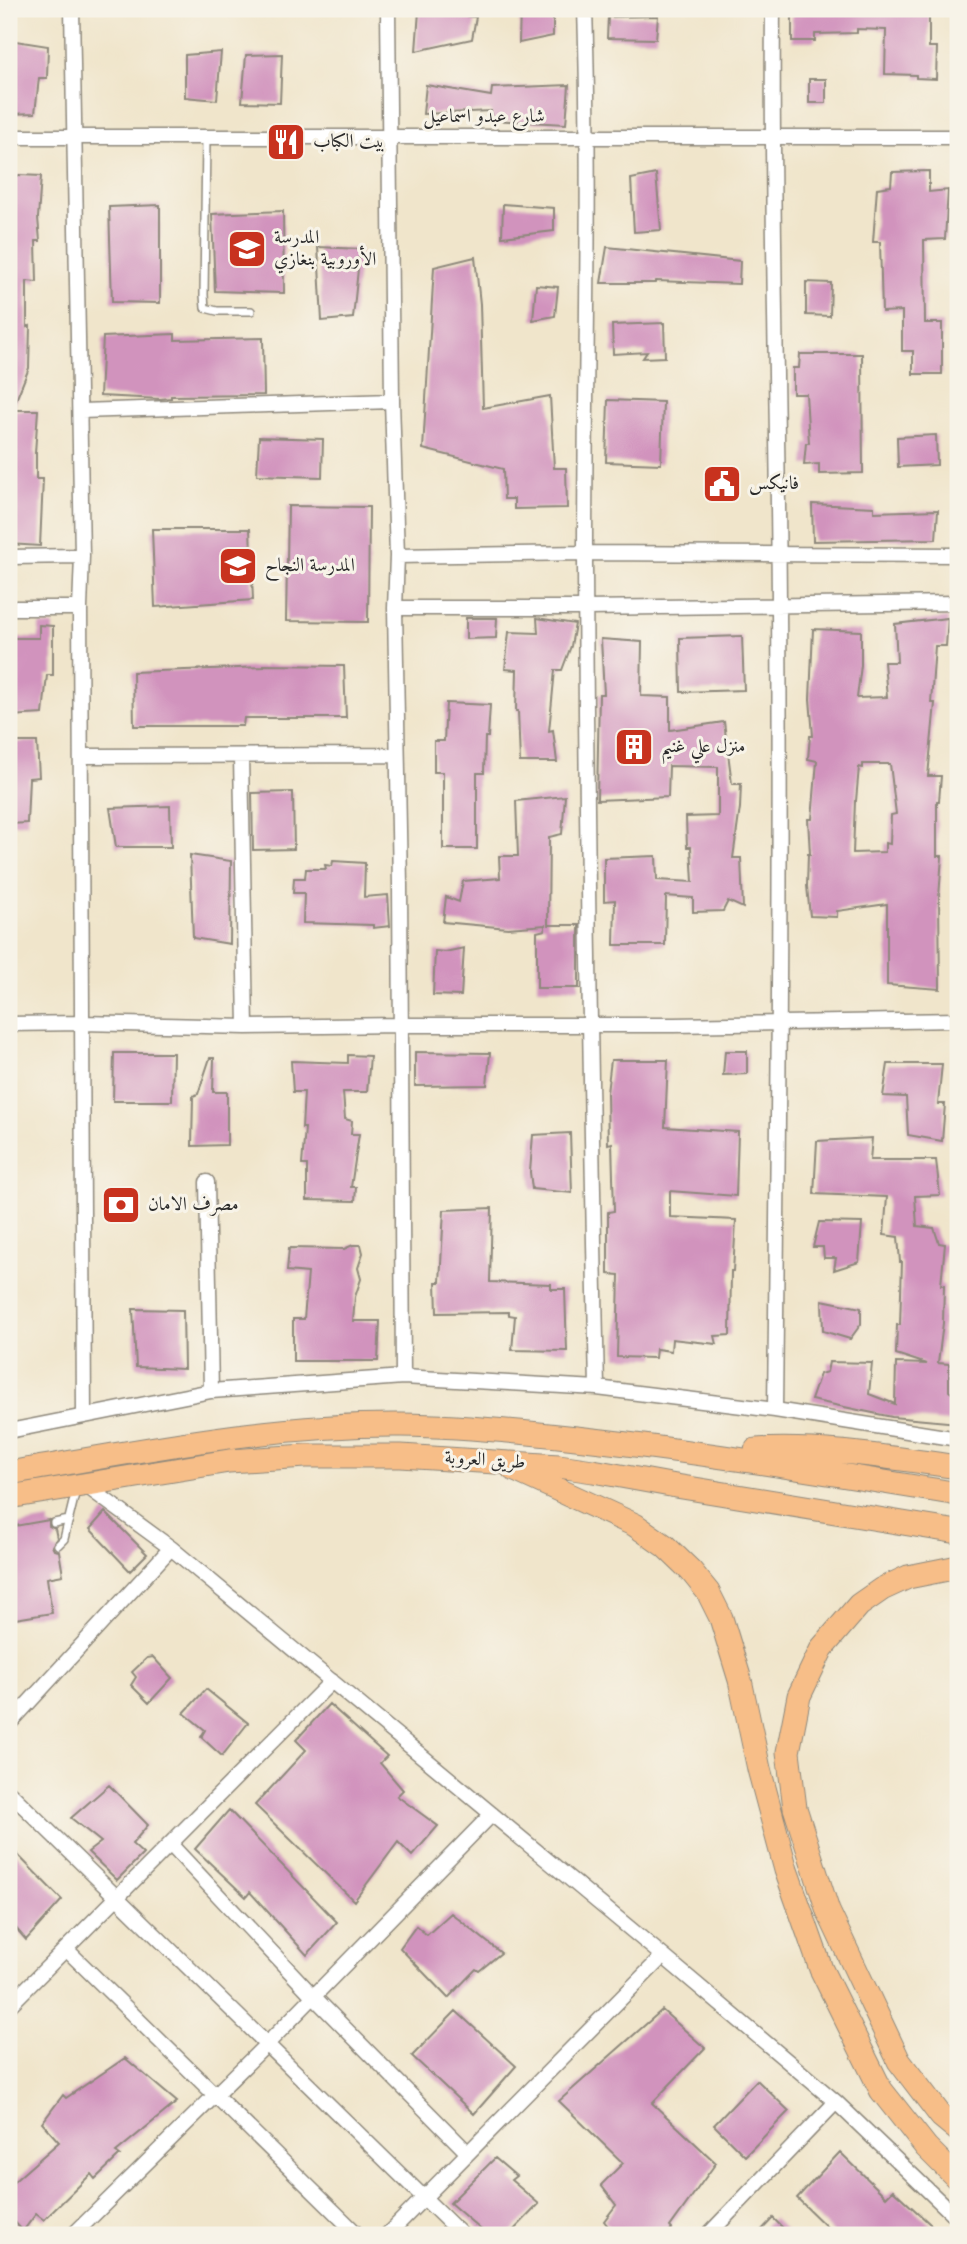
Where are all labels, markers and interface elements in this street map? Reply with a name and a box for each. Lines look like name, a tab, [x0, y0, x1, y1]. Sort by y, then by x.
street label: شارع عبدو اسماعيل	[423, 108, 545, 131]
restaurant icon: بيت الكباب	[265, 121, 307, 163]
place label: بيت الكباب	[313, 132, 385, 152]
school or university icon: المدرسة الأوروبية بنغازي	[226, 228, 268, 270]
place label: المدرسة الأوروبية بنغازي	[274, 229, 376, 274]
public building icon: فانيكس	[701, 463, 743, 505]
place label: فانيكس	[749, 473, 799, 495]
school or university icon: المدرسة النجاح	[217, 545, 259, 587]
place label: المدرسة النجاح	[265, 557, 355, 582]
building icon: منزل علي غنيم	[613, 726, 655, 768]
place label: منزل علي غنيم	[661, 738, 745, 765]
bank icon: مصرف الامان	[100, 1184, 142, 1226]
place label: مصرف الامان	[148, 1196, 239, 1216]
street label: طريق العروبة	[444, 1449, 526, 1474]

